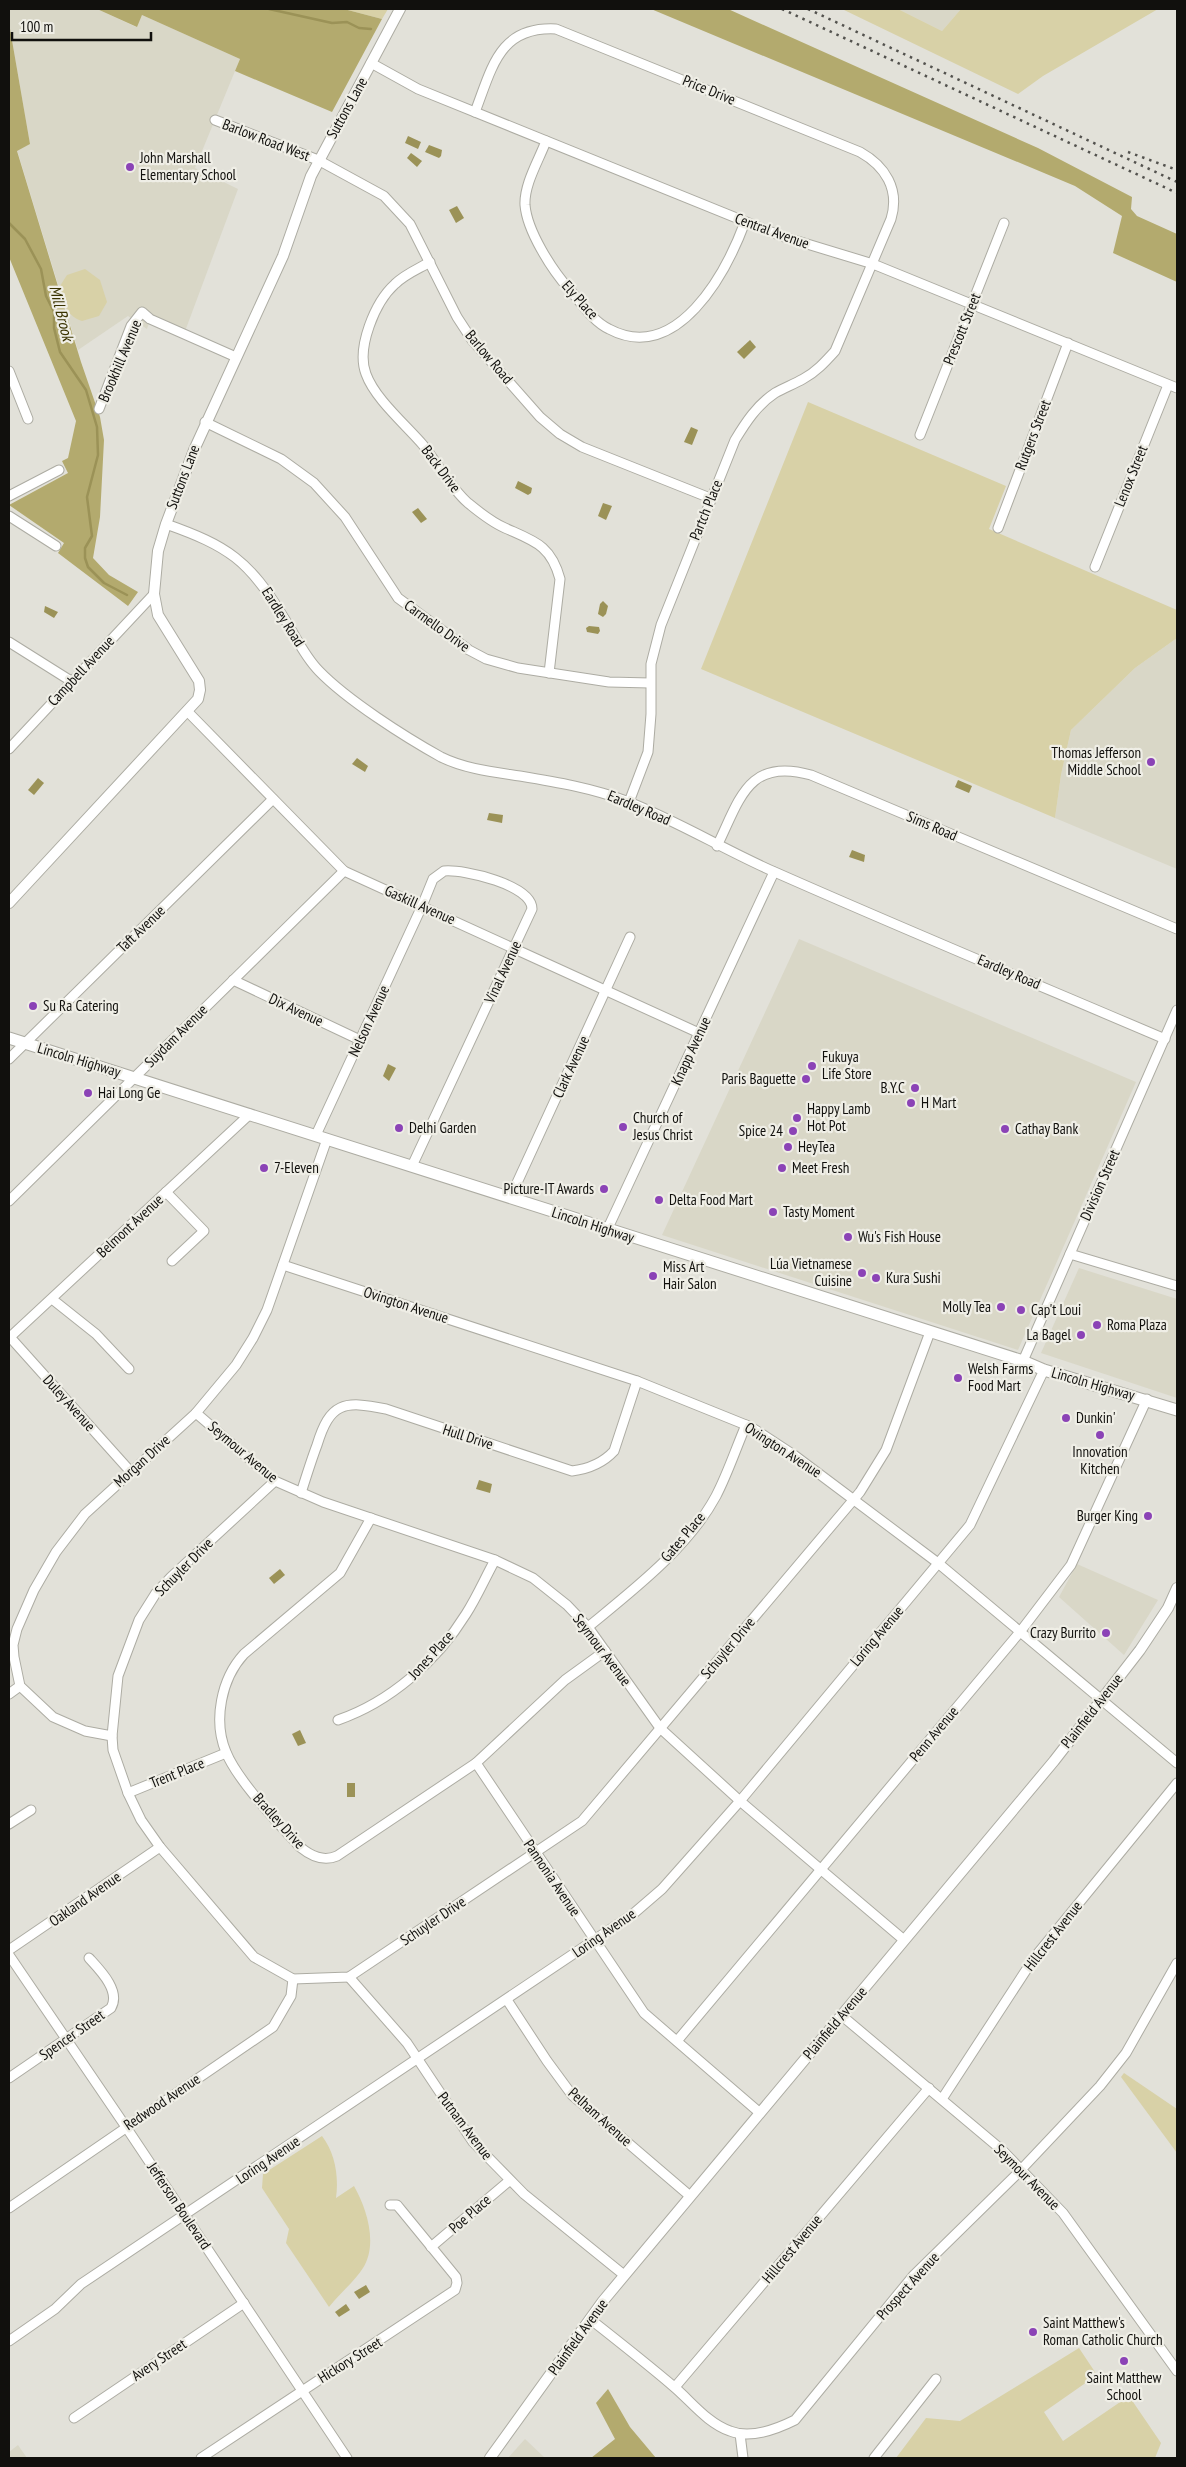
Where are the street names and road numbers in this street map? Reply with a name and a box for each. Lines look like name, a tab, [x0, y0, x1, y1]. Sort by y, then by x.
street label: Price Drive	[680, 70, 738, 109]
street label: Suttons Lane	[322, 74, 371, 142]
street label: Barlow Road West	[220, 114, 313, 165]
street label: Central Avenue	[732, 208, 812, 253]
street label: Ely Place	[558, 276, 603, 323]
street label: Prescott Street	[939, 290, 985, 368]
street label: Brookhill Avenue	[94, 317, 145, 405]
street label: Barlow Road	[461, 326, 517, 387]
street label: Rutgers Street	[1010, 397, 1055, 473]
street label: Back Drive	[417, 441, 465, 496]
street label: Suttons Lane	[162, 442, 203, 512]
street label: Lenox Street	[1110, 442, 1151, 509]
street label: Partch Place	[685, 477, 726, 543]
street label: Eardley Road	[258, 584, 309, 650]
street label: Carmello Drive	[401, 595, 474, 656]
street label: Campbell Avenue	[43, 631, 118, 710]
street label: Eardley Road	[605, 786, 673, 829]
street label: Sims Road	[904, 806, 960, 845]
street label: Gaskill Avenue	[382, 881, 458, 929]
street label: Taft Avenue	[112, 901, 169, 956]
street label: Vinal Avenue	[479, 937, 525, 1007]
street label: Eardley Road	[975, 950, 1043, 993]
street label: Nelson Avenue	[344, 982, 393, 1060]
street label: Dix Avenue	[266, 989, 326, 1030]
street label: Suydam Avenue	[140, 1000, 211, 1071]
street label: Knapp Avenue	[666, 1013, 715, 1088]
street label: Clark Avenue	[548, 1033, 593, 1101]
street label: Lincoln Highway	[35, 1038, 123, 1081]
street label: Division Street	[1075, 1146, 1124, 1223]
street label: Belmont Avenue	[92, 1190, 167, 1261]
street label: Lincoln Highway	[549, 1202, 637, 1247]
street label: Ovington Avenue	[361, 1282, 451, 1327]
street label: Lincoln Highway	[1049, 1363, 1137, 1405]
street label: Duley Avenue	[39, 1370, 100, 1435]
street label: Seymour Avenue	[204, 1417, 282, 1486]
street label: Ovington Avenue	[741, 1418, 825, 1482]
street label: Hull Drive	[440, 1419, 496, 1454]
street label: Morgan Drive	[109, 1430, 174, 1491]
street label: Gates Place	[656, 1508, 709, 1566]
street label: Schuyler Drive	[151, 1534, 217, 1600]
street label: Loring Avenue	[846, 1602, 907, 1670]
street label: Seymour Avenue	[569, 1610, 636, 1690]
street label: Schuyler Drive	[696, 1613, 759, 1682]
street label: Jones Place	[403, 1627, 457, 1684]
street label: Plainfield Avenue	[1057, 1670, 1127, 1752]
street label: Penn Avenue	[905, 1702, 962, 1765]
street label: Trent Place	[147, 1753, 207, 1792]
street label: Bradley Drive	[249, 1789, 309, 1853]
street label: Pannonia Avenue	[520, 1836, 585, 1920]
street label: Oakland Avenue	[45, 1867, 124, 1930]
street label: Schuyler Drive	[396, 1892, 469, 1949]
street label: Hillcrest Avenue	[1019, 1897, 1086, 1975]
street label: Loring Avenue	[568, 1904, 639, 1961]
street label: Plainfield Avenue	[799, 1982, 871, 2063]
street label: Spencer Street	[35, 2005, 108, 2064]
street label: Redwood Avenue	[120, 2069, 204, 2134]
street label: Pelham Avenue	[565, 2083, 636, 2150]
street label: Putnam Avenue	[434, 2088, 497, 2163]
street label: Loring Avenue	[232, 2131, 303, 2188]
street label: Seymour Avenue	[990, 2140, 1064, 2214]
street label: Jefferson Boulevard	[143, 2158, 216, 2253]
street label: Poe Place	[445, 2190, 495, 2237]
street label: Hillcrest Avenue	[757, 2210, 826, 2287]
street label: Prospect Avenue	[872, 2248, 943, 2324]
street label: Plainfield Avenue	[544, 2295, 612, 2379]
street label: Hickory Street	[314, 2332, 385, 2387]
street label: Avery Street	[128, 2334, 190, 2385]

